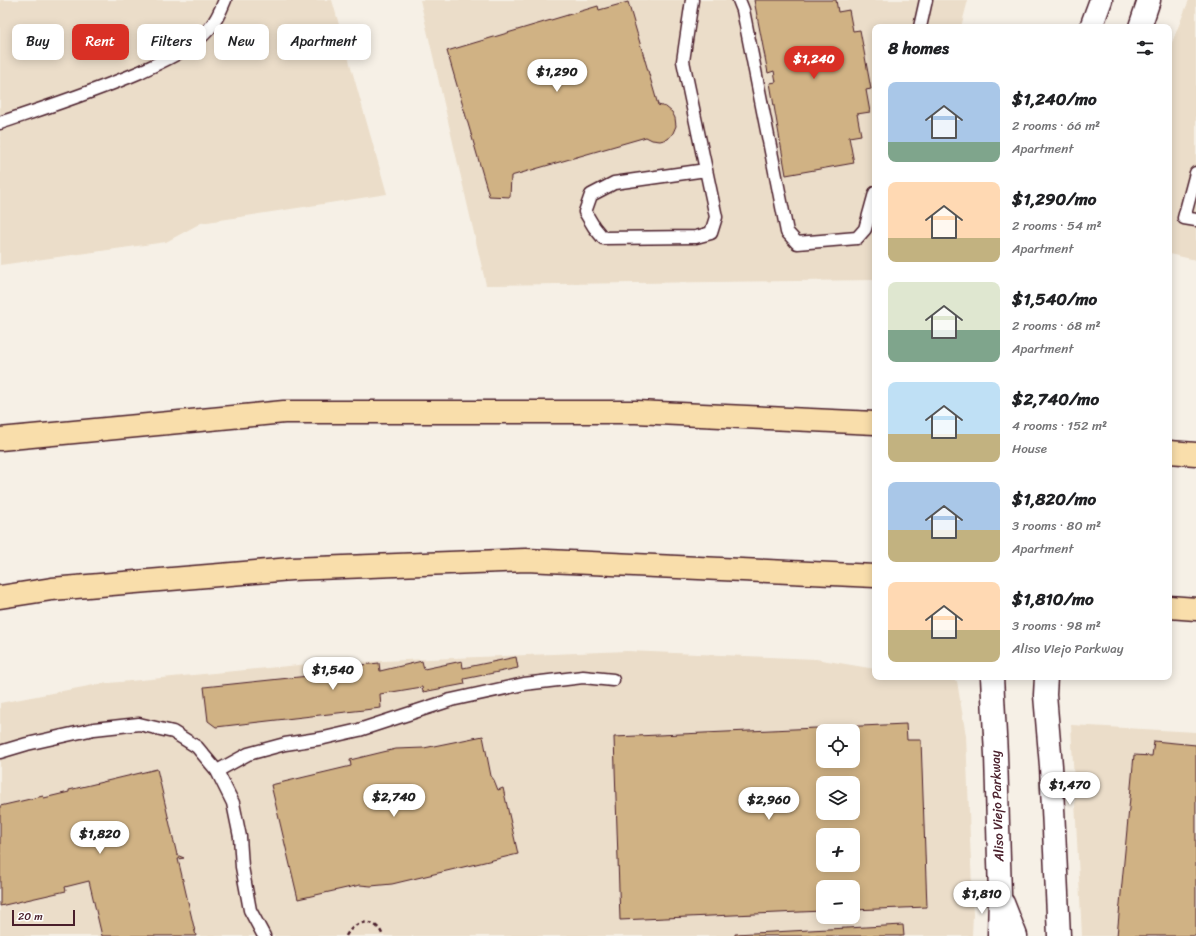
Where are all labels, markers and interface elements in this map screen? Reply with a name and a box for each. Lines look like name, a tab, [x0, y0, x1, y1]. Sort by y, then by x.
chip: Buy	[12, 24, 64, 60]
chip: Rent	[72, 24, 129, 60]
chip: Filters	[137, 24, 206, 60]
chip: New	[214, 24, 269, 60]
chip: Apartment	[277, 24, 371, 60]
text: 8 homes	[888, 33, 949, 63]
icon: filters	[1134, 37, 1156, 59]
pin: $1,240	[781, 46, 847, 80]
text: $1,240	[793, 47, 835, 70]
pin: $1,290	[524, 59, 590, 93]
text: $1,290	[536, 60, 578, 83]
text: $1,240/mo	[1012, 84, 1097, 114]
icon: home	[920, 98, 968, 146]
text: 2 rooms · 66 m²	[1012, 114, 1100, 137]
text: Apartment	[1012, 137, 1073, 160]
text: $1,290/mo	[1012, 184, 1096, 214]
icon: home	[920, 198, 968, 246]
text: 2 rooms · 54 m²	[1012, 214, 1102, 237]
text: Apartment	[1012, 237, 1073, 260]
text: $1,540/mo	[1012, 284, 1097, 314]
icon: home	[920, 298, 968, 346]
text: 2 rooms · 68 m²	[1012, 314, 1101, 337]
text: Apartment	[1012, 337, 1073, 360]
text: $2,740/mo	[1012, 384, 1099, 414]
icon: home	[920, 398, 968, 446]
text: 4 rooms · 152 m²	[1012, 414, 1107, 437]
text: House	[1012, 437, 1047, 460]
text: $1,820/mo	[1012, 484, 1096, 514]
icon: home	[920, 498, 968, 546]
text: 3 rooms · 80 m²	[1012, 514, 1101, 537]
text: Apartment	[1012, 537, 1073, 560]
text: $1,810/mo	[1012, 584, 1094, 614]
icon: home	[920, 598, 968, 646]
text: 3 rooms · 98 m²	[1012, 614, 1101, 637]
text: Aliso Viejo Parkway	[1012, 637, 1123, 660]
pin: $1,540	[300, 657, 366, 691]
text: $1,540	[312, 658, 354, 681]
map controls	[816, 724, 860, 924]
button: locate	[816, 724, 860, 768]
street label: Aliso Viejo Parkway	[984, 750, 1010, 863]
pin: $1,470	[1037, 772, 1103, 806]
text: $1,470	[1049, 773, 1091, 796]
button: layers	[816, 776, 860, 820]
pin: $2,740	[361, 784, 427, 818]
text: $2,740	[372, 785, 416, 808]
pin: $2,960	[736, 787, 802, 821]
text: $2,960	[747, 788, 791, 811]
pin: $1,820	[67, 821, 133, 855]
text: $1,820	[79, 822, 121, 845]
button: +	[816, 828, 860, 872]
button: −	[816, 880, 860, 924]
pin: $1,810	[949, 881, 1015, 915]
text: $1,810	[962, 882, 1002, 905]
text: 20 m	[18, 907, 43, 926]
scale bar	[12, 908, 75, 927]

